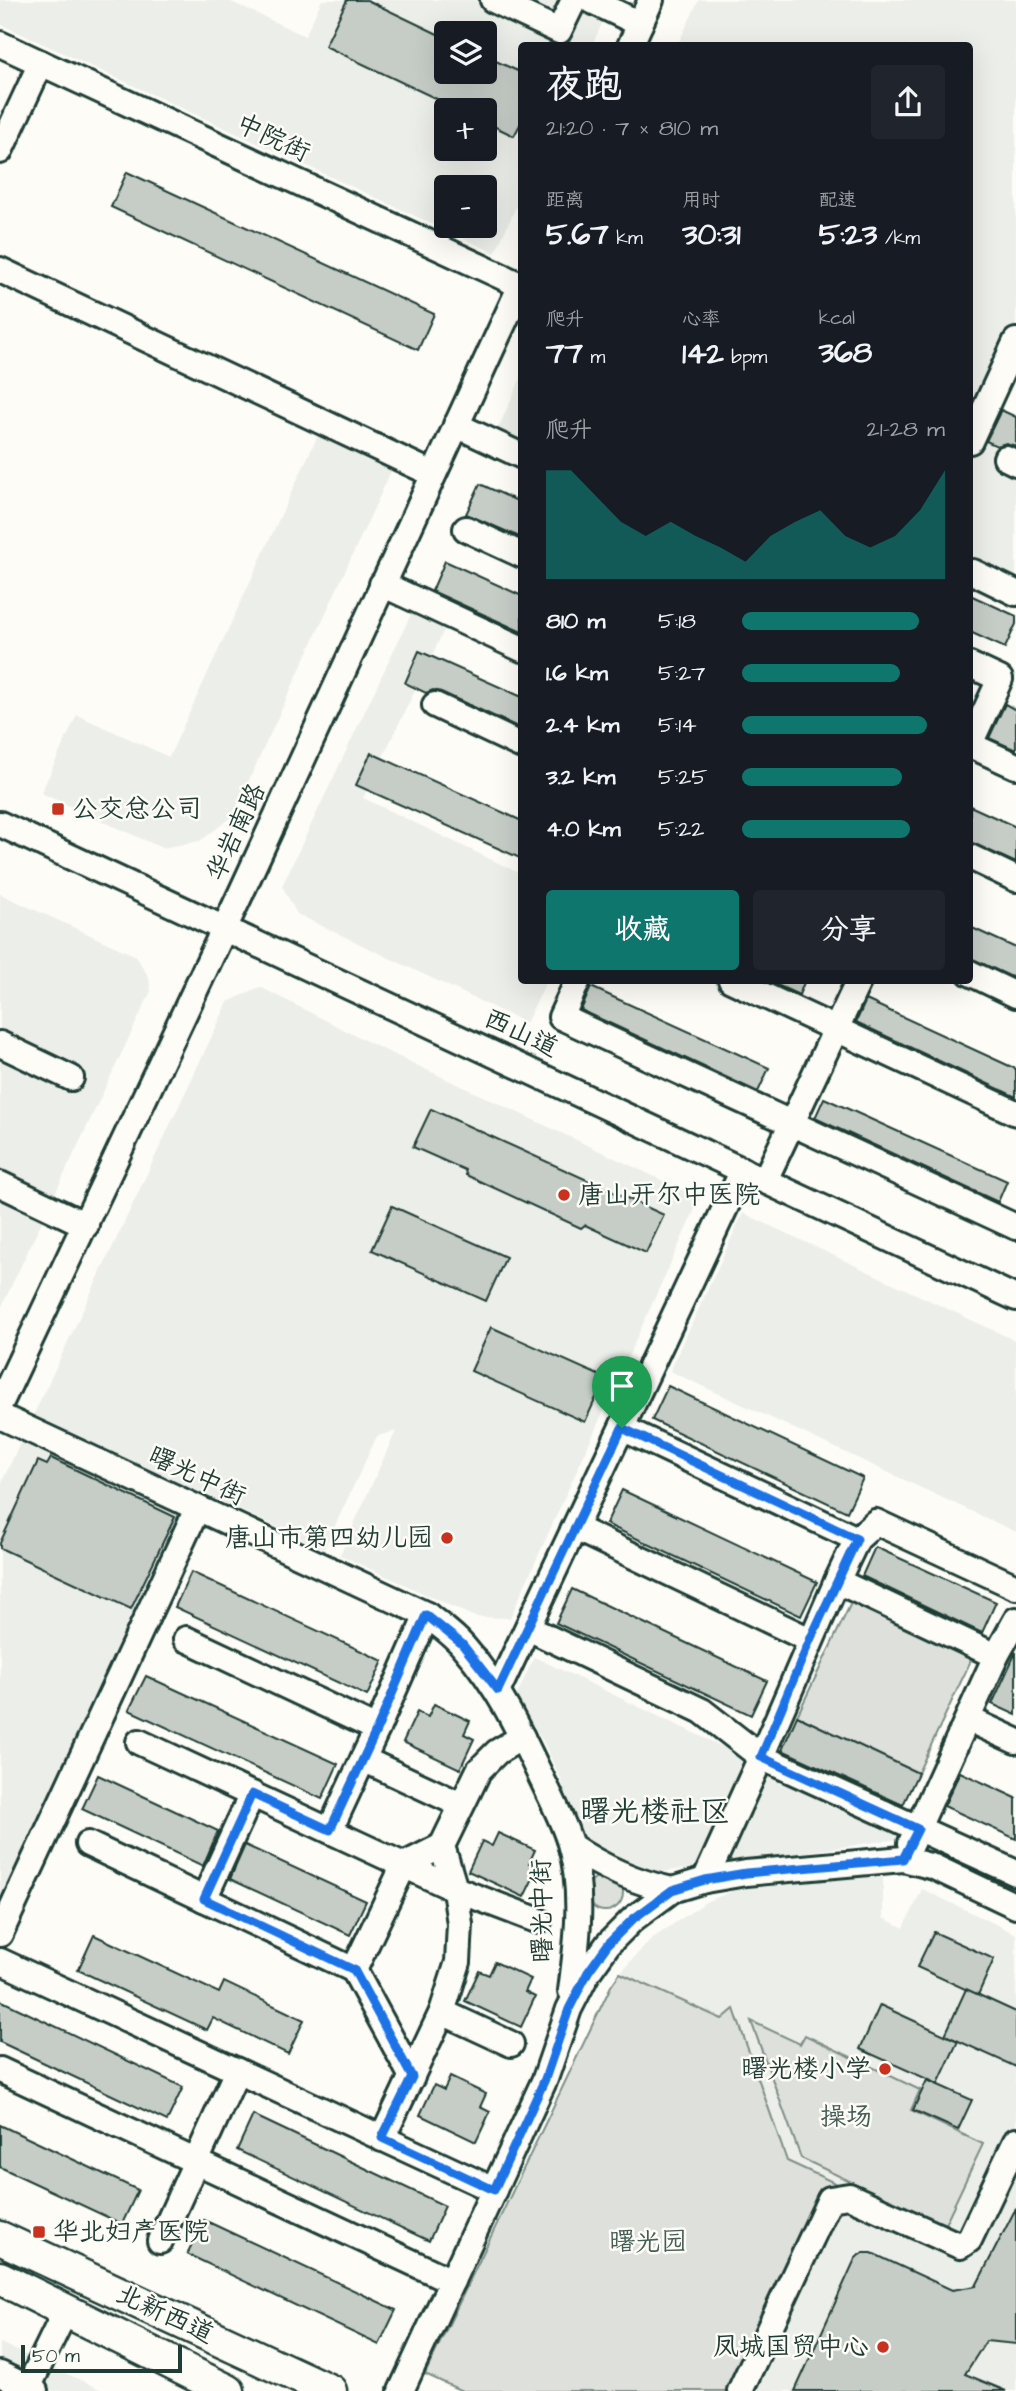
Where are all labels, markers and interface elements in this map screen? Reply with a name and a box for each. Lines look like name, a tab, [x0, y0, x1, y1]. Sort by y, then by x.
map controls	[434, 21, 497, 238]
button: layers	[434, 21, 497, 84]
text: 夜跑	[546, 60, 622, 112]
button: share	[871, 65, 945, 139]
button: +	[434, 98, 497, 161]
street label: 中院街	[230, 105, 316, 171]
text: 21:20 · 7 × 810 m	[546, 112, 718, 144]
button: −	[434, 175, 497, 238]
text: 距离	[546, 187, 584, 214]
text: 用时	[682, 187, 720, 214]
text: 配速	[819, 187, 857, 214]
text: 5.67	[546, 214, 609, 256]
text: 30:31	[682, 214, 741, 256]
text: 5:23	[819, 214, 877, 256]
text: km	[609, 225, 643, 252]
text: /km	[877, 225, 920, 252]
text: kcal	[819, 305, 855, 332]
text: 爬升	[546, 306, 584, 333]
text: 心率	[682, 306, 720, 333]
text: 368	[819, 332, 872, 374]
text: 77	[546, 333, 583, 375]
text: 142	[682, 333, 724, 375]
text: m	[583, 344, 605, 371]
text: bpm	[724, 344, 767, 371]
text: 21–28 m	[867, 413, 945, 445]
text: 爬升	[546, 414, 592, 446]
text: 810 m	[546, 605, 605, 637]
text: 5:18	[658, 605, 696, 637]
text: 1.6 km	[546, 657, 608, 689]
text: 5:27	[658, 657, 705, 689]
text: 2.4 km	[546, 709, 619, 741]
text: 5:14	[658, 709, 697, 741]
text: 3.2 km	[546, 761, 615, 793]
text: 5:25	[658, 761, 708, 793]
street label: 华岩南路	[198, 777, 274, 887]
place label: 公交总公司	[72, 791, 202, 827]
marker: 公交总公司	[50, 801, 66, 817]
text: 4.0 km	[546, 813, 621, 845]
text: 5:22	[658, 813, 704, 845]
button: 收藏	[546, 890, 739, 970]
button: 分享	[753, 890, 945, 970]
street label: 西山道	[478, 1000, 564, 1066]
place label: 唐山开尔中医院	[578, 1177, 760, 1213]
marker: 唐山开尔中医院	[556, 1187, 572, 1203]
pin	[592, 1356, 652, 1428]
icon: arrive	[603, 1367, 641, 1405]
street label: 曙光中街	[142, 1438, 252, 1514]
place label: 唐山市第四幼儿园	[225, 1520, 433, 1556]
marker: 唐山市第四幼儿园	[439, 1530, 455, 1546]
district label: 曙光楼社区	[580, 1791, 730, 1833]
street label: 曙光中街	[523, 1859, 561, 1963]
place label: 曙光楼小学	[741, 2051, 871, 2087]
marker: 曙光楼小学	[877, 2061, 893, 2077]
park label: 操场	[820, 2099, 872, 2135]
place label: 华北妇产医院	[53, 2214, 209, 2250]
marker: 华北妇产医院	[31, 2224, 47, 2240]
park label: 曙光园	[609, 2224, 687, 2260]
street label: 北新西道	[110, 2276, 220, 2352]
place label: 凤城国贸中心	[713, 2329, 869, 2365]
marker: 凤城国贸中心	[875, 2339, 891, 2355]
scale bar	[21, 2342, 182, 2374]
text: 50 m	[32, 2343, 80, 2370]

